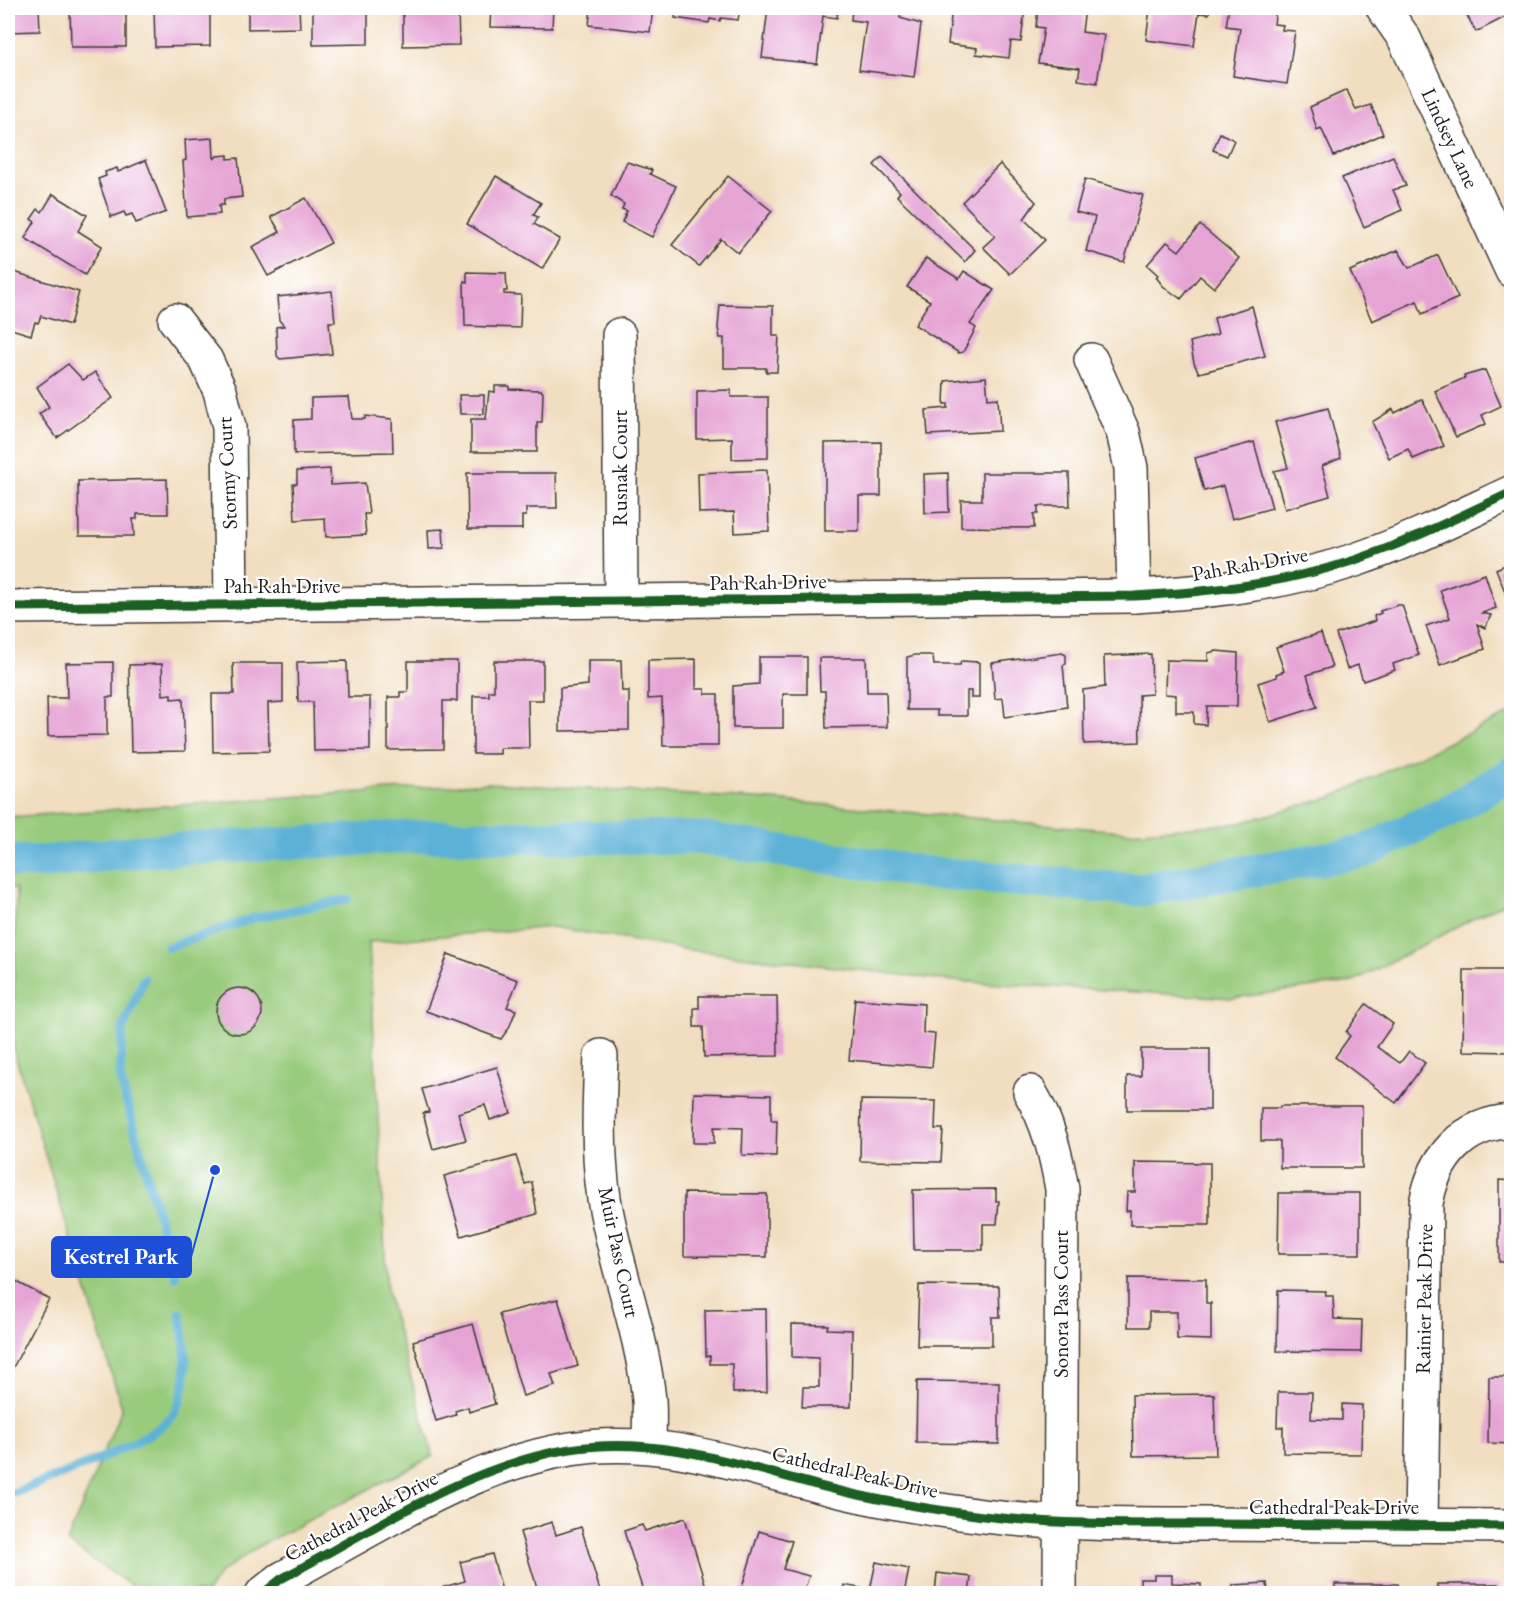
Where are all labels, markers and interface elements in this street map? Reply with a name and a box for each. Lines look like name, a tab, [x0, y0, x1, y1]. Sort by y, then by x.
street label: Lindsey Lane	[1416, 83, 1485, 192]
street label: Rusnak Court	[606, 409, 633, 526]
street label: Stormy Court	[210, 416, 243, 530]
street label: Pah Rah Drive	[1190, 540, 1310, 587]
street label: Pah Rah Drive	[709, 567, 827, 596]
street label: Pah Rah Drive	[223, 572, 341, 599]
street label: Muir Pass Court	[592, 1184, 647, 1320]
street label: Rainier Peak Drive	[1409, 1224, 1438, 1374]
street label: Sonora Pass Court	[1047, 1230, 1074, 1378]
callout: Kestrel Park	[52, 1237, 191, 1277]
text: Kestrel Park	[64, 1242, 179, 1271]
street label: Cathedral Peak Drive	[769, 1439, 941, 1504]
street label: Cathedral Peak Drive	[279, 1464, 442, 1567]
street label: Cathedral Peak Drive	[1249, 1493, 1419, 1520]

